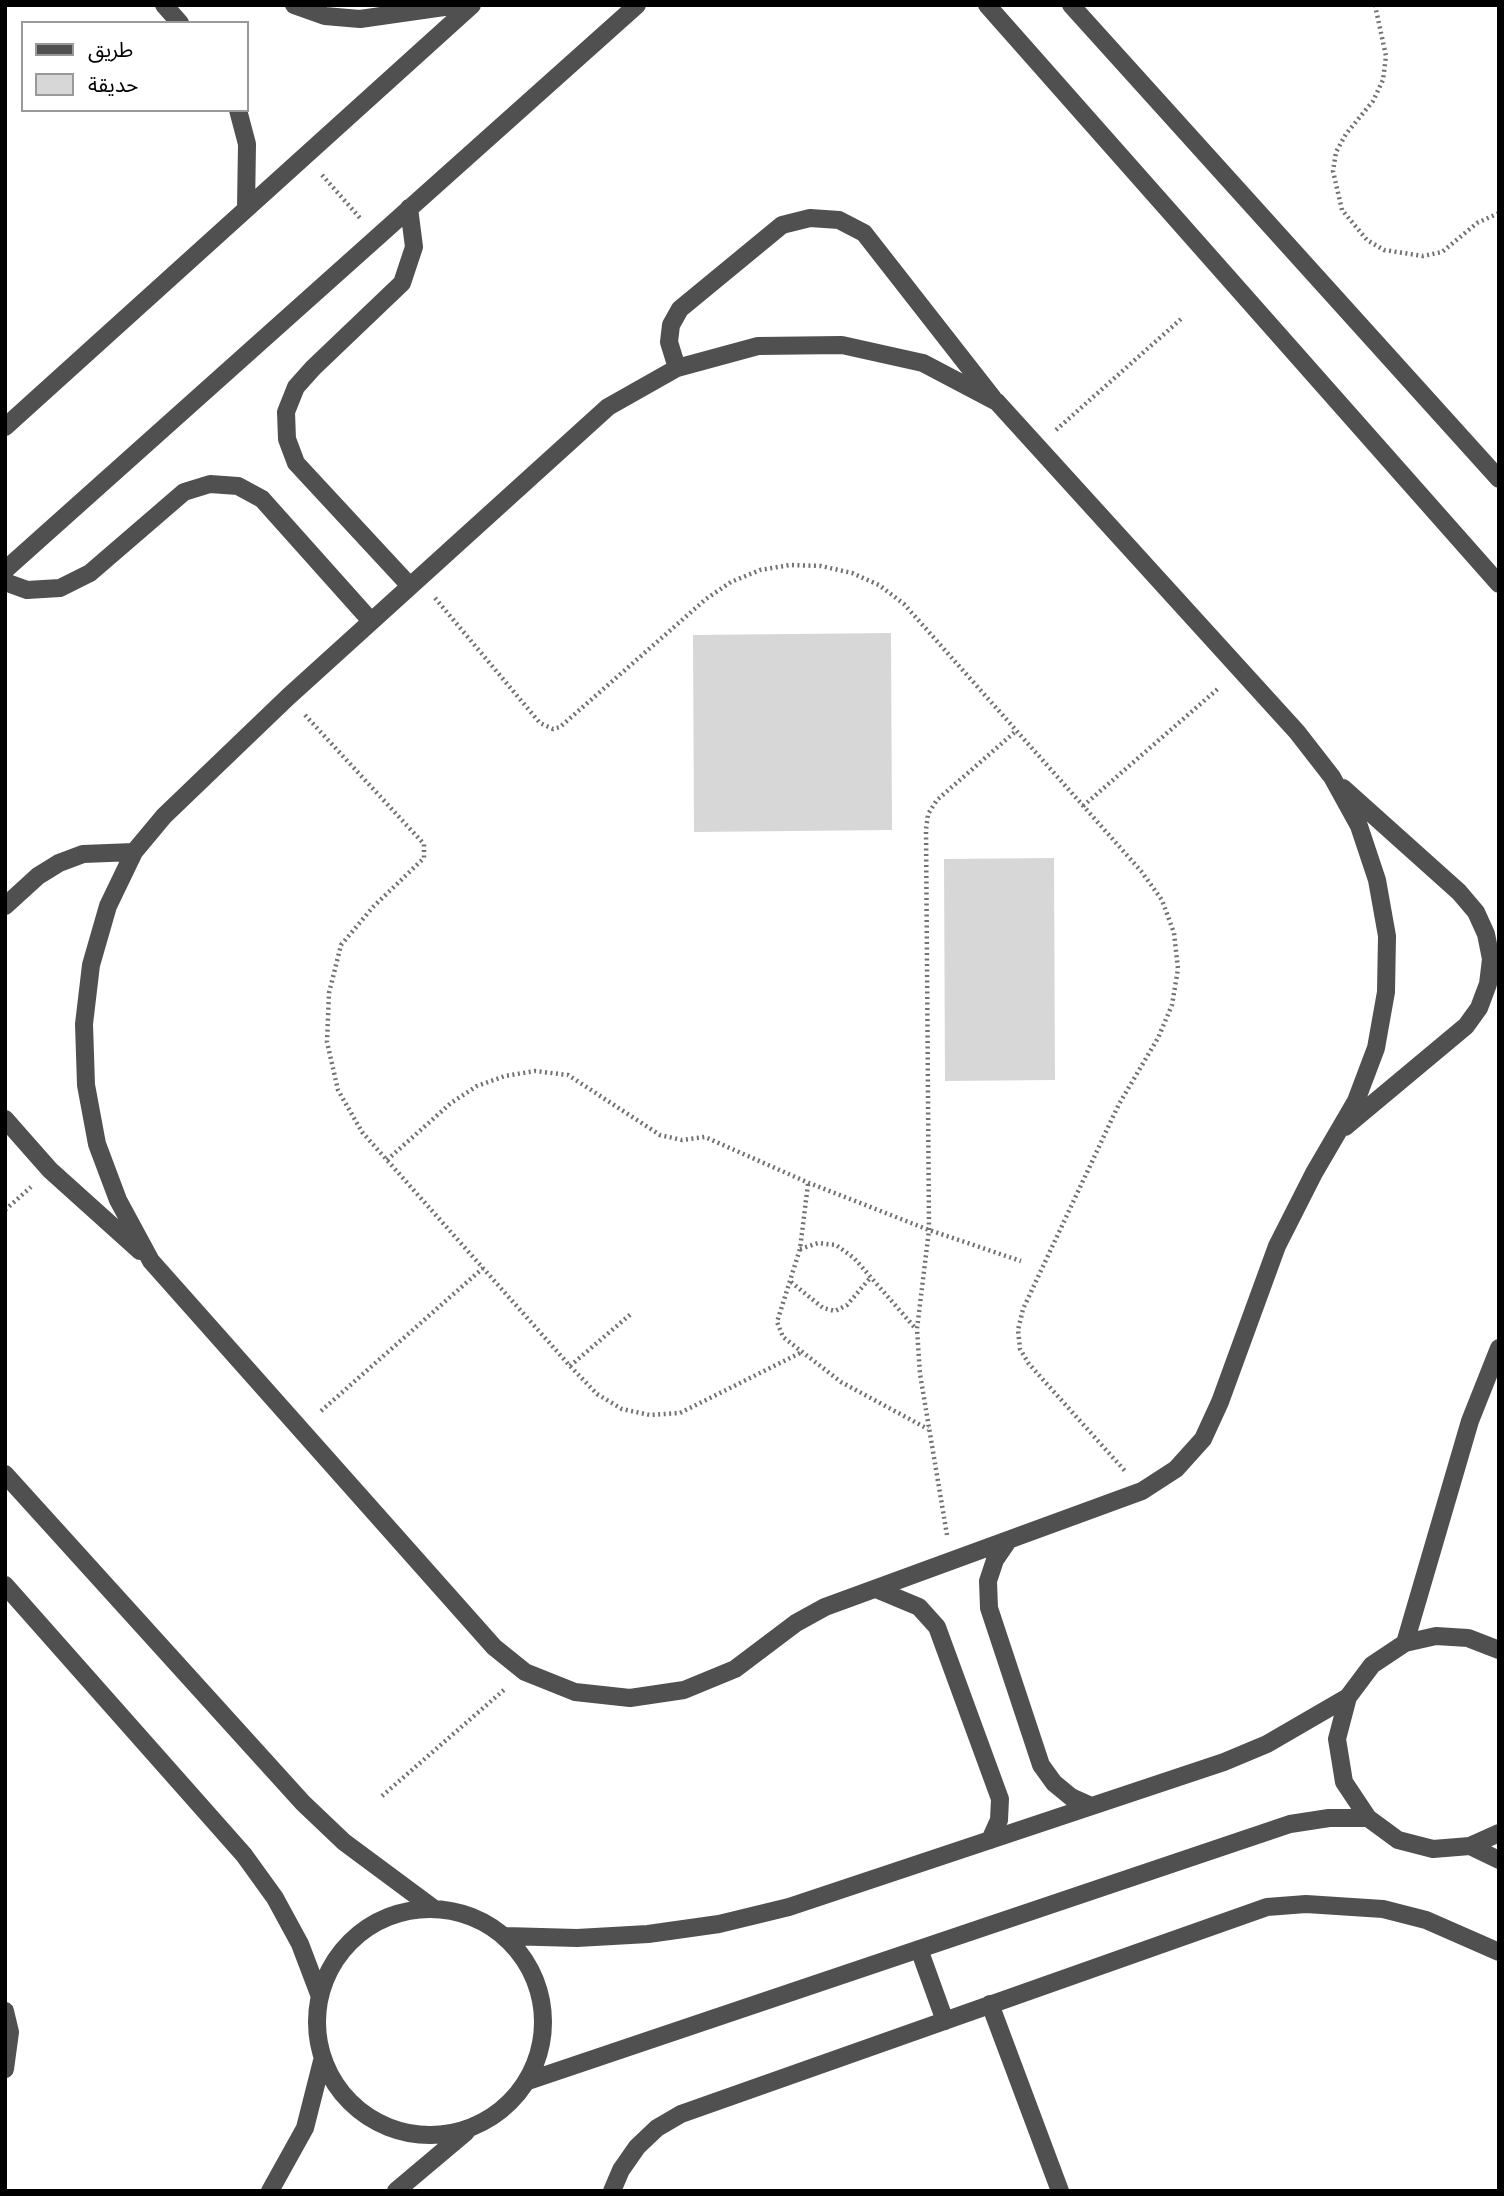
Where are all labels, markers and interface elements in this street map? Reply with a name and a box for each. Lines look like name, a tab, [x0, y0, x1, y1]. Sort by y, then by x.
legend	[21, 21, 248, 112]
text: طريق	[88, 38, 133, 63]
text: حديقة	[88, 73, 138, 98]

